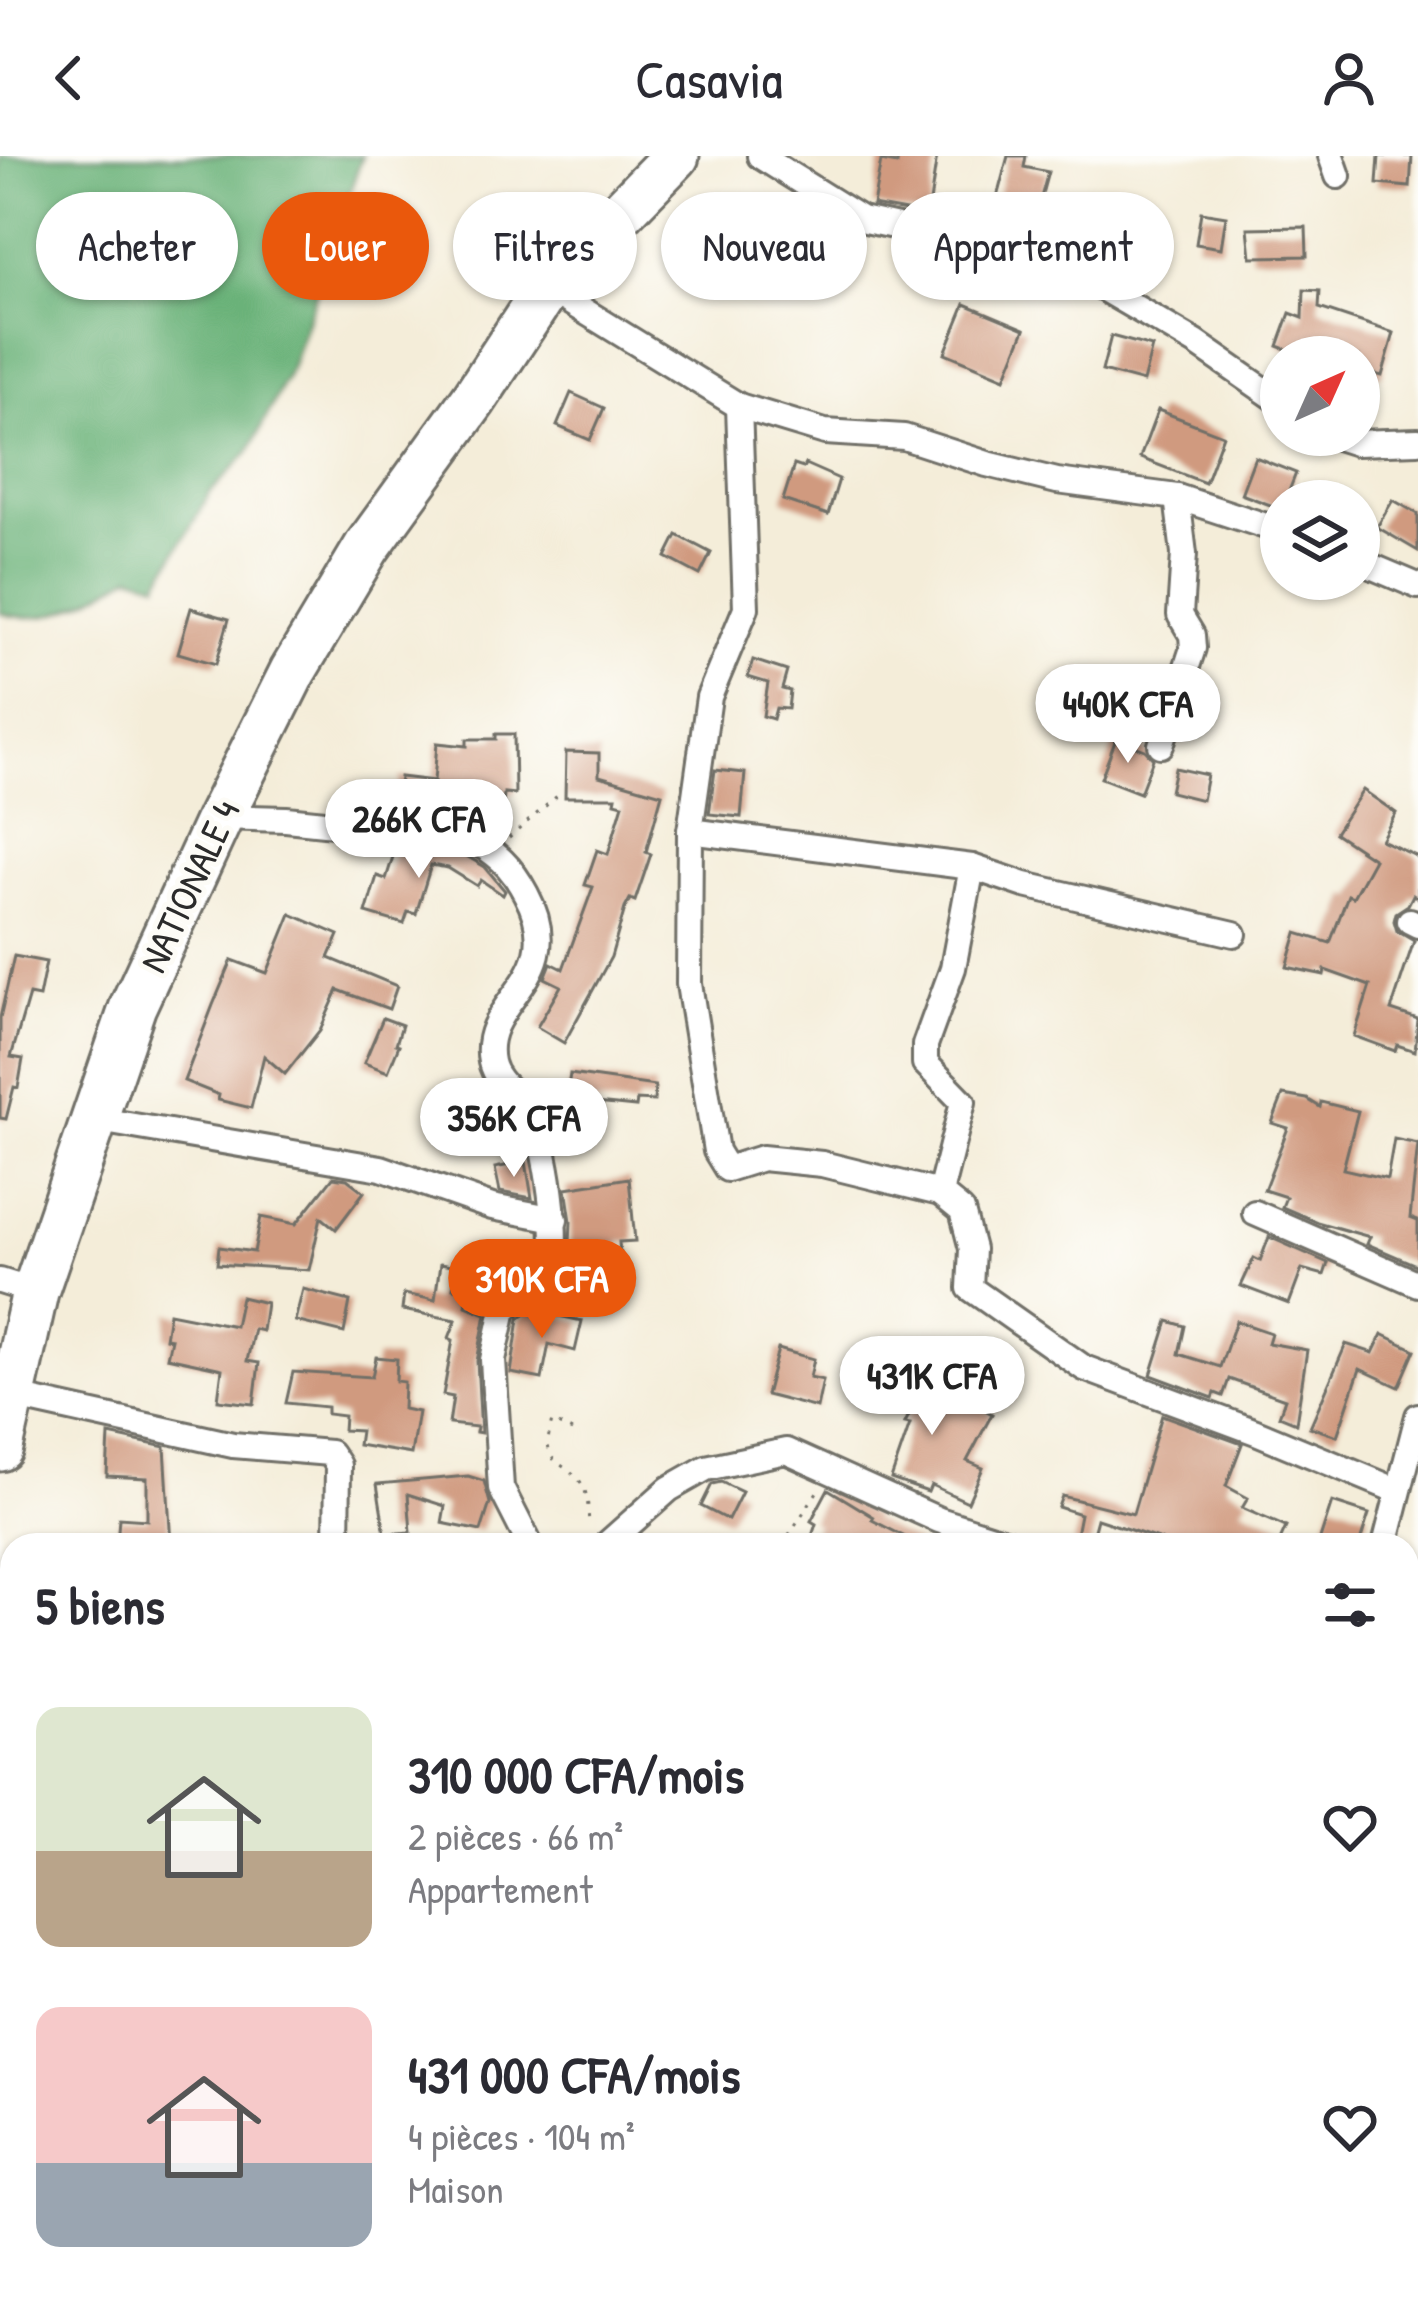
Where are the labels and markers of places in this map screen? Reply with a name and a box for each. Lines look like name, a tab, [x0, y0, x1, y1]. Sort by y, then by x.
pin: 440K CFA	[1004, 664, 1252, 766]
pin: 266K CFA	[295, 779, 543, 881]
pin: 356K CFA	[390, 1078, 638, 1180]
pin: 310K CFA	[418, 1239, 666, 1341]
pin: 431K CFA	[808, 1336, 1056, 1438]

